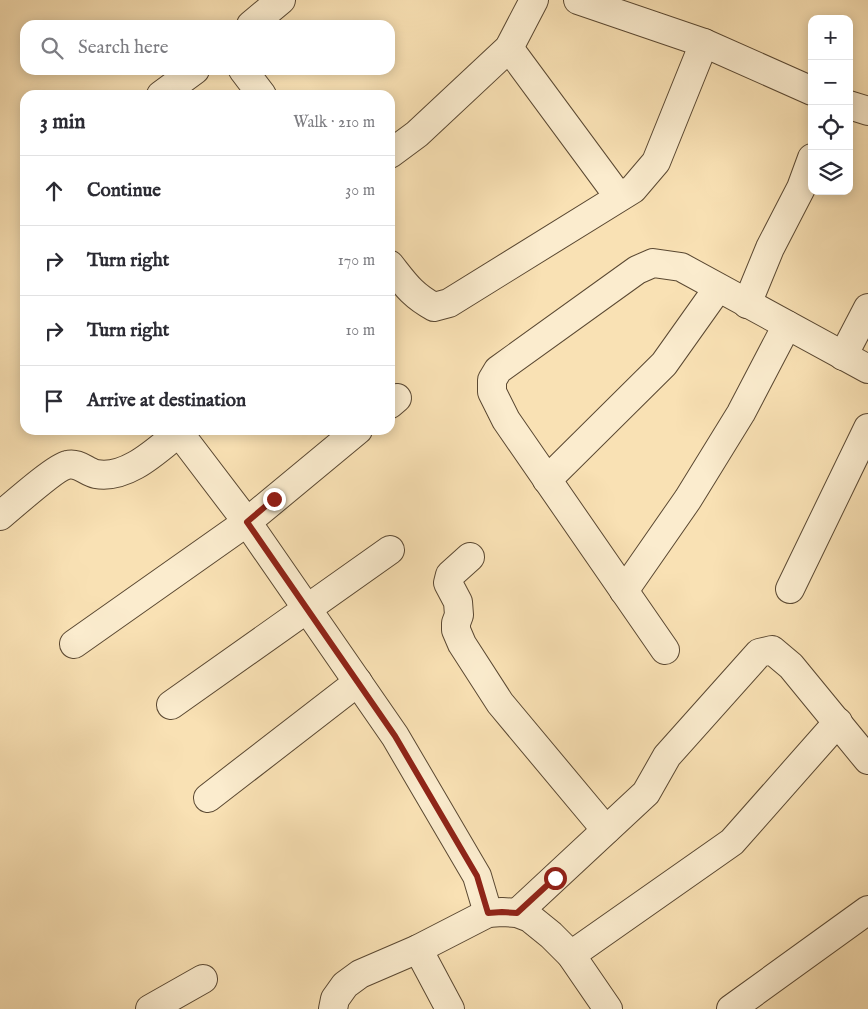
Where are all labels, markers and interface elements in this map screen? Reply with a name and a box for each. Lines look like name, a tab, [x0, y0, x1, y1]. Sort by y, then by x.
map controls	[808, 15, 853, 195]
button: +	[808, 15, 853, 60]
search box	[20, 20, 395, 75]
icon: search	[38, 34, 66, 62]
text: Search here	[78, 36, 169, 60]
button: −	[808, 60, 853, 105]
button: locate	[808, 105, 853, 150]
text: 3 min	[40, 109, 85, 136]
text: Walk · 210 m	[293, 113, 375, 133]
button: layers	[808, 150, 853, 195]
icon: ahead	[40, 177, 68, 205]
text: Continue	[87, 179, 161, 203]
text: 30 m	[345, 181, 375, 201]
icon: right	[40, 247, 68, 275]
text: Turn right	[87, 249, 169, 273]
text: 170 m	[338, 251, 375, 271]
icon: right	[40, 317, 68, 345]
text: Turn right	[87, 319, 169, 343]
text: 10 m	[345, 321, 375, 341]
icon: arrive	[40, 387, 68, 415]
text: Arrive at destination	[87, 389, 246, 413]
route end	[263, 488, 286, 511]
route start	[544, 867, 567, 890]

